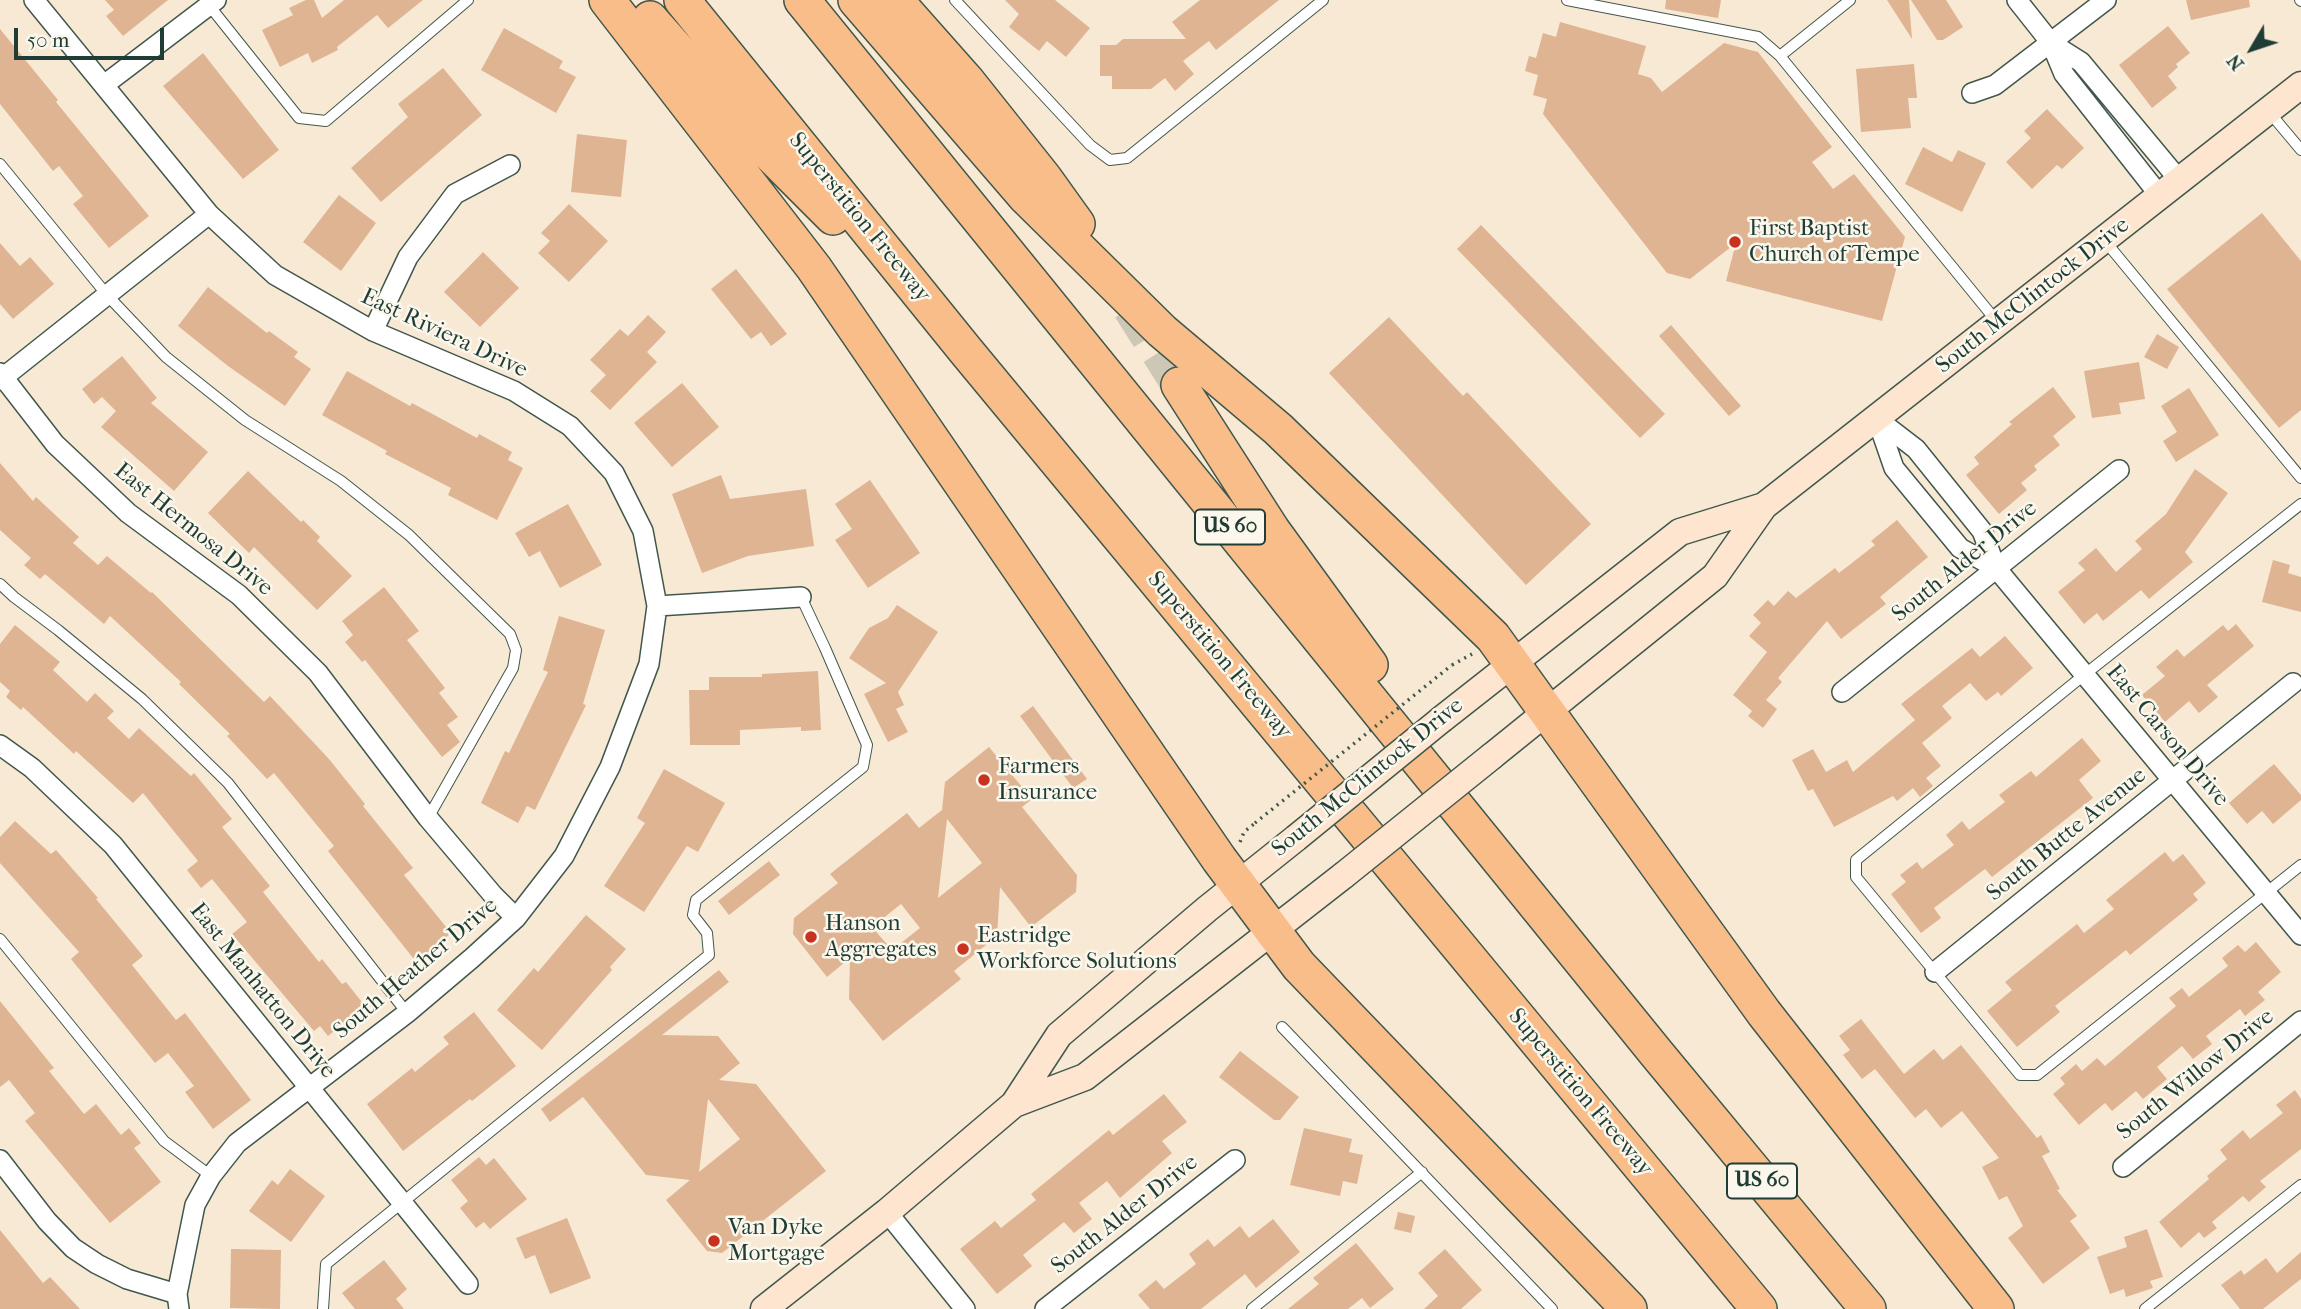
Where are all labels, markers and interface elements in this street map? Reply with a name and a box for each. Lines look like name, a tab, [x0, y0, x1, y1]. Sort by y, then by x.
scale bar	[18, 14, 168, 58]
north arrow	[2217, 14, 2287, 84]
text: 50 m	[27, 28, 70, 52]
text: N	[2223, 50, 2249, 75]
street label: Superstition Freeway	[782, 128, 936, 308]
street label: South McClintock Drive	[1931, 212, 2135, 380]
place label: First Baptist Church of Tempe	[1749, 215, 1920, 269]
marker: First Baptist Church of Tempe	[1727, 234, 1743, 250]
street label: East Riviera Drive	[356, 283, 532, 385]
street label: East Hermosa Drive	[108, 458, 278, 602]
street label: South Alder Drive	[1887, 495, 2043, 629]
road number: US 60	[1195, 510, 1265, 544]
street label: Superstition Freeway	[1141, 567, 1297, 745]
street label: East Carson Drive	[2100, 659, 2234, 813]
street label: South McClintock Drive	[1267, 692, 1469, 864]
place label: Farmers Insurance	[998, 753, 1097, 807]
street label: South Butte Avenue	[1982, 762, 2152, 908]
marker: Farmers Insurance	[976, 772, 992, 788]
street label: South Heather Drive	[328, 892, 504, 1046]
street label: East Manhatton Drive	[183, 898, 341, 1084]
place label: Hanson Aggregates	[825, 910, 937, 964]
place label: Eastridge Workforce Solutions	[977, 922, 1177, 976]
marker: Hanson Aggregates	[803, 929, 819, 945]
marker: Eastridge Workforce Solutions	[955, 941, 971, 957]
street label: South Willow Drive	[2112, 1003, 2280, 1147]
street label: Superstition Freeway	[1502, 1004, 1658, 1182]
street label: South Alder Drive	[1046, 1149, 1204, 1281]
road number: US 60	[1727, 1164, 1797, 1198]
place label: Van Dyke Mortgage	[728, 1214, 825, 1268]
marker: Van Dyke Mortgage	[706, 1233, 722, 1249]

